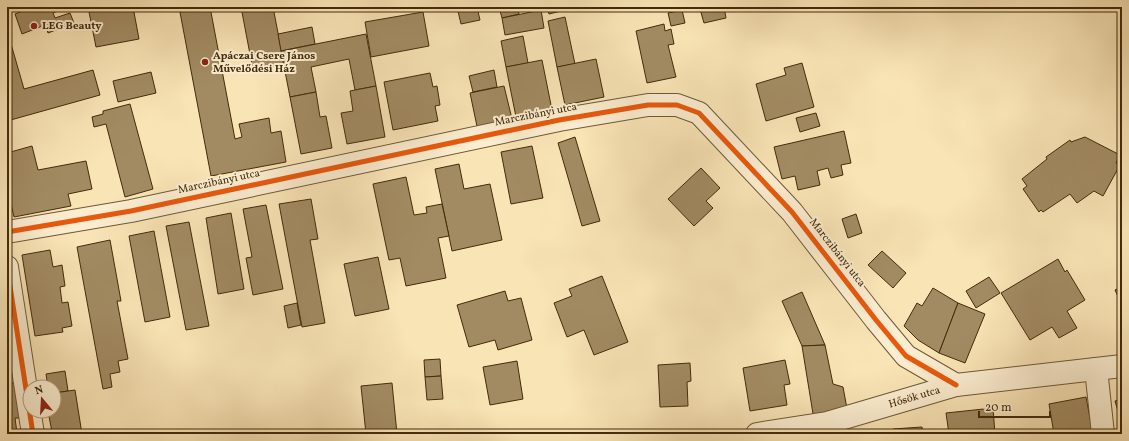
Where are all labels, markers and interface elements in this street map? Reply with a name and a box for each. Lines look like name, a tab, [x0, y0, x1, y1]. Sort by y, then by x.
place label: LEG Beauty	[42, 19, 102, 34]
marker: LEG Beauty	[29, 21, 39, 31]
place label: Apáczai Csere János Művelődési Ház	[213, 49, 315, 77]
marker: Apáczai Csere János Művelődési Ház	[200, 57, 210, 67]
street label: Marczibányi utca	[494, 100, 579, 130]
street label: Marczibányi utca	[177, 166, 262, 198]
street label: Marczibányi utca	[805, 215, 869, 291]
north arrow	[22, 379, 62, 419]
street label: Hősök utca	[887, 382, 943, 412]
text: N	[33, 383, 45, 399]
scale bar	[979, 393, 1050, 419]
text: 20 m	[985, 400, 1012, 416]

